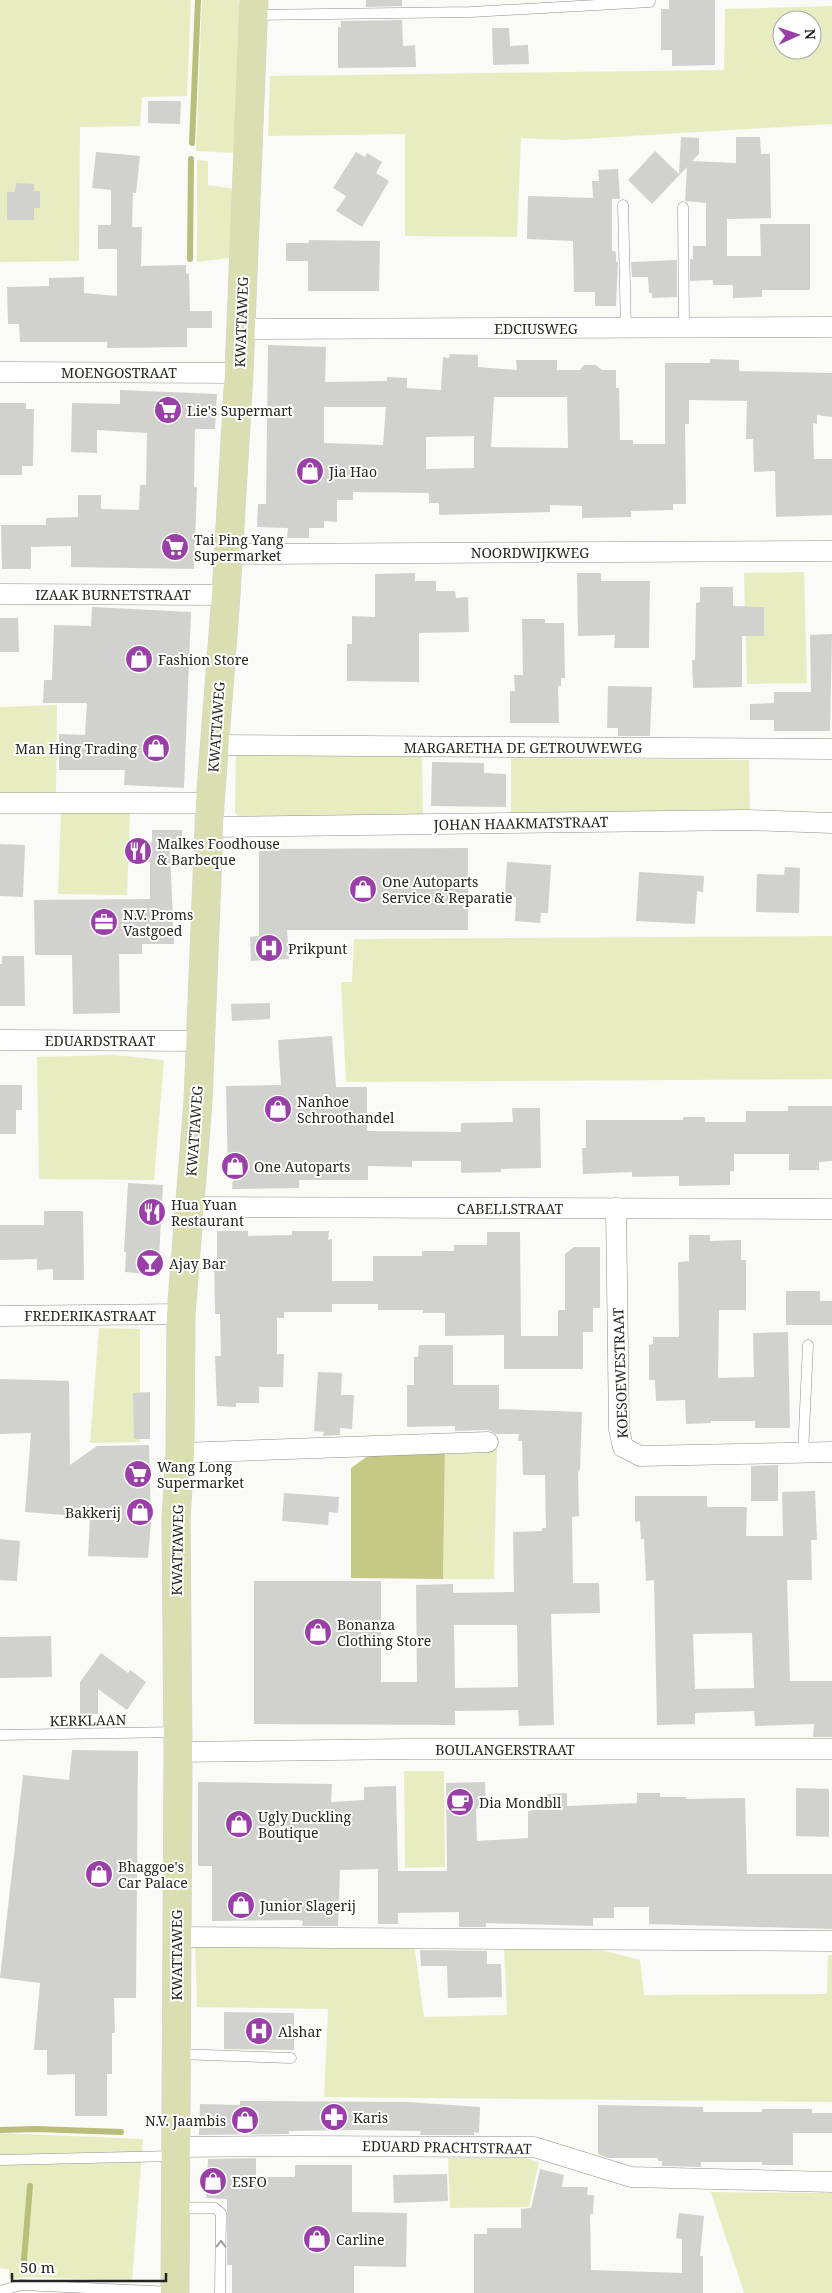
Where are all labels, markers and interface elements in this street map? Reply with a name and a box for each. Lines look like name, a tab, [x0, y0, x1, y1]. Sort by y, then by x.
north arrow	[772, 10, 822, 60]
text: N	[801, 28, 820, 40]
street label: KWATTAWEG	[230, 276, 252, 368]
street label: EDCIUSWEG	[494, 319, 578, 338]
street label: MOENGOSTRAAT	[61, 363, 177, 382]
supermarket icon: Lie's Supermart	[153, 395, 183, 425]
place label: Lie's Supermart	[187, 401, 293, 420]
shop icon: Jia Hao	[295, 456, 325, 486]
place label: Jia Hao	[328, 462, 377, 481]
place label: Tai Ping Yang Supermarket	[194, 530, 284, 565]
supermarket icon: Tai Ping Yang Supermarket	[160, 532, 190, 562]
street label: NOORDWIJKWEG	[471, 543, 589, 562]
street label: IZAAK BURNETSTRAAT	[35, 585, 191, 604]
shop icon: Fashion Store	[124, 644, 154, 674]
place label: Fashion Store	[158, 650, 249, 669]
street label: KWATTAWEG	[203, 681, 229, 773]
shop icon: Man Hing Trading	[141, 733, 171, 763]
street label: MARGARETHA DE GETROUWEWEG	[404, 738, 642, 757]
place label: Man Hing Trading	[15, 739, 137, 758]
street label: JOHAN HAAKMATSTRAAT	[433, 812, 609, 834]
place label: Malkes Foodhouse & Barbeque	[157, 834, 280, 869]
restaurant icon: Malkes Foodhouse & Barbeque	[123, 836, 153, 866]
place label: One Autoparts Service & Reparatie	[382, 872, 513, 907]
shop icon: One Autoparts Service & Reparatie	[348, 874, 378, 904]
place label: N.V. Proms Vastgoed	[123, 905, 193, 940]
office icon: N.V. Proms Vastgoed	[89, 907, 119, 937]
hospital icon: Prikpunt	[254, 933, 284, 963]
place label: Prikpunt	[288, 939, 347, 958]
street label: EDUARDSTRAAT	[45, 1031, 156, 1050]
street label: KWATTAWEG	[181, 1085, 207, 1177]
place label: Nanhoe Schroothandel	[297, 1092, 395, 1127]
shop icon: Nanhoe Schroothandel	[263, 1094, 293, 1124]
shop icon: One Autoparts	[220, 1151, 250, 1181]
place label: One Autoparts	[254, 1157, 350, 1176]
place label: Hua Yuan Restaurant	[171, 1195, 244, 1230]
restaurant icon: Hua Yuan Restaurant	[137, 1197, 167, 1227]
street label: CABELLSTRAAT	[457, 1199, 564, 1218]
bar icon: Ajay Bar	[135, 1248, 165, 1278]
place label: Ajay Bar	[169, 1254, 226, 1273]
street label: FREDERIKASTRAAT	[24, 1306, 156, 1325]
street label: KOESOEWESTRAAT	[608, 1307, 632, 1439]
place label: Wang Long Supermarket	[157, 1457, 244, 1492]
supermarket icon: Wang Long Supermarket	[123, 1459, 153, 1489]
shop icon: Bakkerij	[125, 1497, 155, 1527]
place label: Bakkerij	[65, 1503, 121, 1522]
street label: KWATTAWEG	[167, 1504, 187, 1596]
place label: Bonanza Clothing Store	[337, 1615, 431, 1650]
shop icon: Bonanza Clothing Store	[303, 1617, 333, 1647]
street label: KERKLAAN	[50, 1710, 127, 1730]
street label: BOULANGERSTRAAT	[435, 1740, 575, 1759]
cafe icon: Dia Mondbll	[445, 1787, 475, 1817]
place label: Dia Mondbll	[479, 1793, 562, 1812]
place label: Ugly Duckling Boutique	[258, 1807, 351, 1842]
shop icon: Ugly Duckling Boutique	[224, 1809, 254, 1839]
place label: Bhaggoe's Car Palace	[118, 1857, 188, 1892]
shop icon: Bhaggoe's Car Palace	[84, 1859, 114, 1889]
shop icon: Junior Slagerij	[226, 1890, 256, 1920]
place label: Junior Slagerij	[259, 1896, 356, 1915]
street label: KWATTAWEG	[167, 1909, 186, 2001]
hospital icon: Alshar	[244, 2016, 274, 2046]
place label: Alshar	[278, 2022, 322, 2041]
pharmacy icon: Karis	[319, 2102, 349, 2132]
shop icon: N.V. Jaambis	[230, 2105, 260, 2135]
place label: Karis	[353, 2108, 388, 2127]
place label: N.V. Jaambis	[145, 2111, 226, 2130]
street label: EDUARD PRACHTSTRAAT	[362, 2136, 532, 2158]
shop icon: ESFO	[198, 2166, 228, 2196]
place label: ESFO	[232, 2172, 267, 2191]
shop icon: Carline	[302, 2224, 332, 2254]
place label: Carline	[336, 2230, 384, 2249]
one-way arrow	[216, 2240, 226, 2248]
scale bar	[12, 2250, 166, 2282]
text: 50 m	[20, 2257, 55, 2277]

